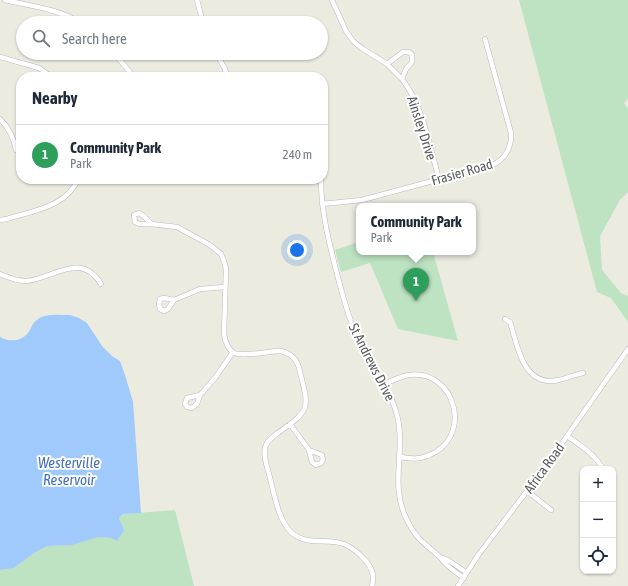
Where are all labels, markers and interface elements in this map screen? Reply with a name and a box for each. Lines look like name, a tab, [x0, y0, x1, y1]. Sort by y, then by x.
search box	[16, 16, 328, 60]
icon: search	[30, 27, 52, 49]
text: Search here	[62, 30, 127, 47]
text: Nearby	[32, 88, 78, 108]
street label: Ainsley Drive	[404, 94, 440, 162]
text: Community Park	[70, 139, 161, 156]
text: 1	[42, 147, 48, 162]
text: 240 m	[283, 147, 312, 162]
text: Park	[70, 156, 92, 171]
street label: Frasier Road	[430, 156, 494, 188]
popup	[356, 203, 476, 255]
text: Community Park	[371, 213, 461, 230]
text: Park	[371, 230, 392, 245]
your location	[287, 240, 307, 260]
pin: 1	[403, 268, 429, 301]
street label: St Andrews Drive	[346, 321, 398, 403]
street label: Africa Road	[520, 440, 568, 496]
water label: Westerville Reservoir	[38, 454, 100, 488]
map controls	[580, 466, 616, 574]
button: +	[580, 466, 616, 502]
button: −	[580, 502, 616, 538]
button: locate	[580, 538, 616, 574]

